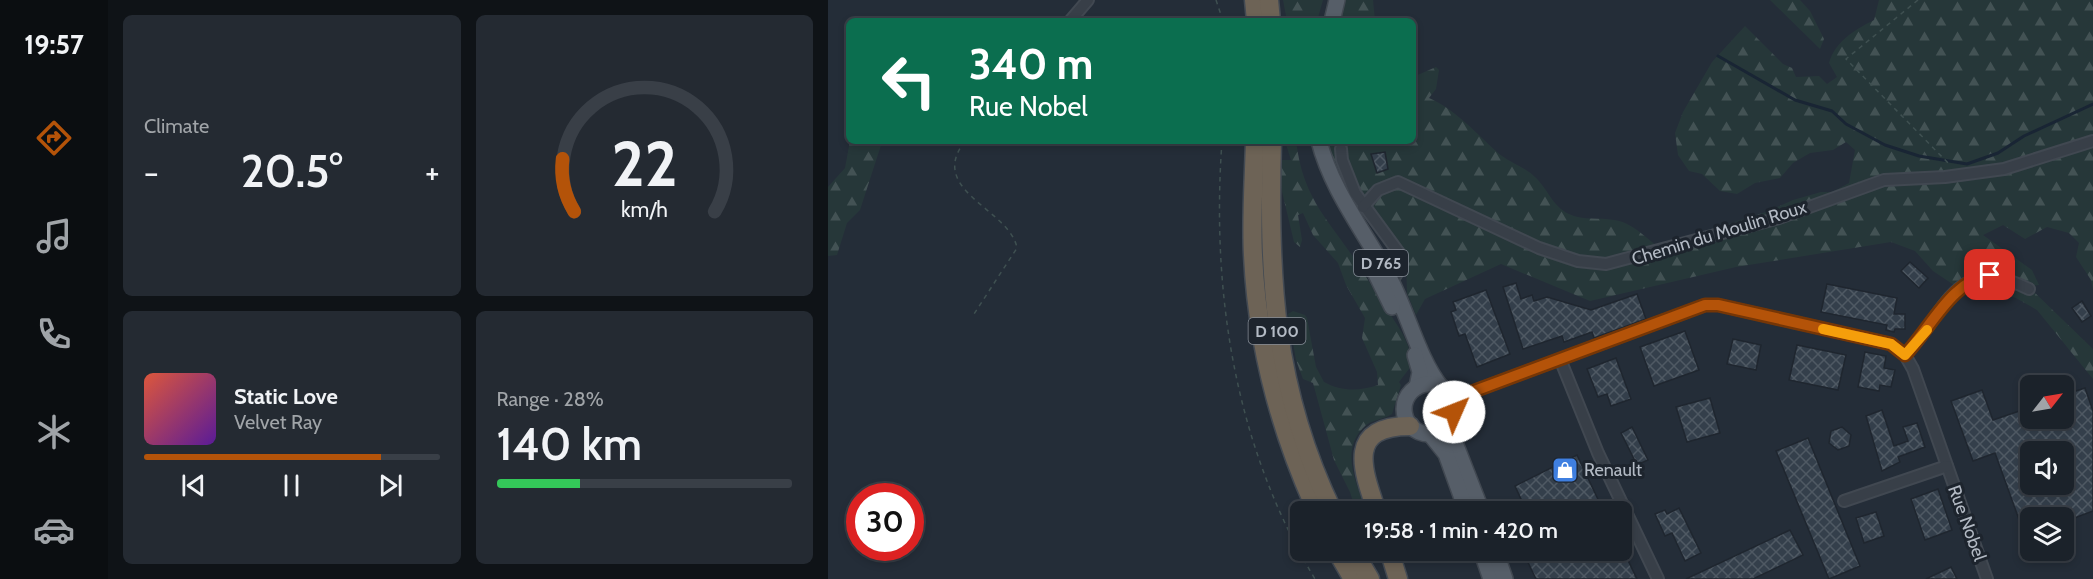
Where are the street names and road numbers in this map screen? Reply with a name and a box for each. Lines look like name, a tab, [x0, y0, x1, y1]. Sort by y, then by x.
street label: Chemin du Moulin Roux	[1629, 196, 1809, 270]
road number: D 765	[1354, 250, 1408, 276]
road number: D 100	[1248, 318, 1306, 344]
street label: Rue Nobel	[1943, 482, 1991, 565]

